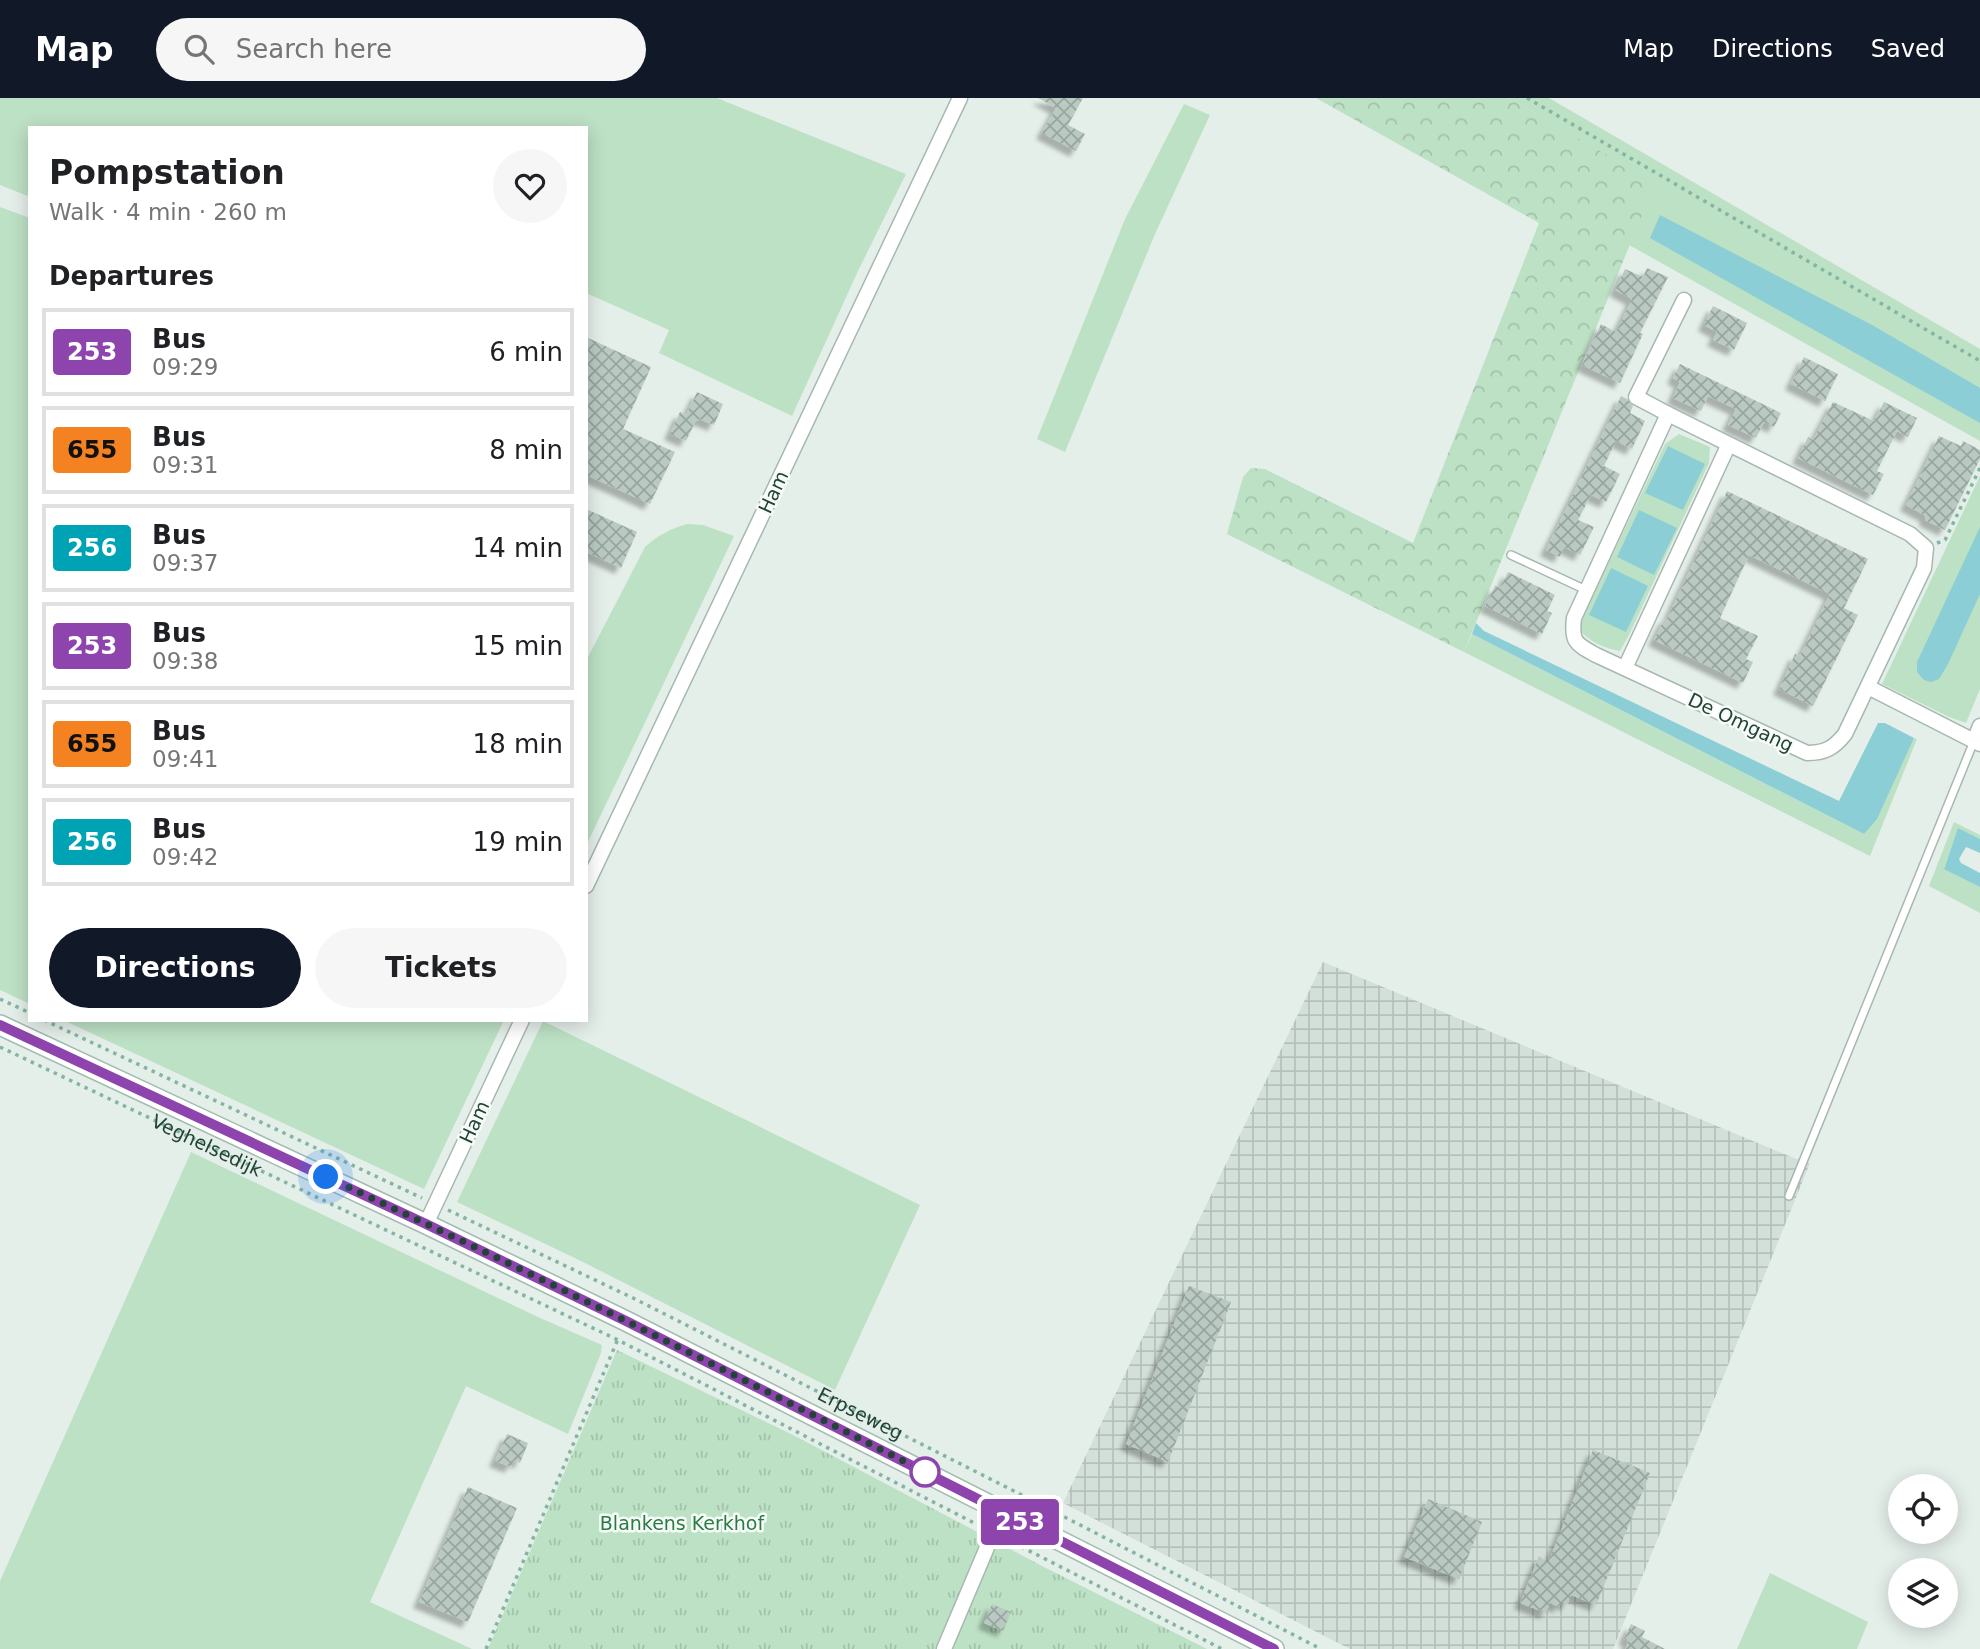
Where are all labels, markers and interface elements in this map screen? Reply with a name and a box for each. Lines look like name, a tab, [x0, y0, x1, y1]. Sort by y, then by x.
search box	[156, 18, 646, 81]
text: Map	[35, 30, 114, 69]
icon: search	[180, 30, 218, 68]
text: Search here	[236, 34, 392, 64]
text: Map	[1623, 35, 1674, 63]
text: Directions	[1712, 35, 1833, 63]
text: Saved	[1871, 35, 1945, 63]
button: heart	[493, 149, 567, 223]
text: Pompstation	[49, 153, 285, 192]
text: Walk · 4 min · 260 m	[49, 199, 287, 225]
text: Departures	[49, 261, 214, 291]
text: Bus	[152, 324, 206, 354]
text: 6 min	[489, 337, 563, 367]
text: 253	[67, 338, 117, 366]
text: 09:29	[152, 354, 218, 380]
text: Bus	[152, 422, 206, 452]
text: 8 min	[489, 435, 563, 465]
text: 655	[67, 436, 117, 464]
text: 09:31	[152, 452, 218, 478]
street label: Ham	[754, 467, 792, 517]
text: Bus	[152, 520, 206, 550]
text: 14 min	[473, 533, 563, 563]
text: 256	[67, 534, 117, 562]
text: 09:37	[152, 550, 218, 576]
text: Bus	[152, 618, 206, 648]
text: 15 min	[473, 631, 563, 661]
text: 253	[67, 632, 117, 660]
text: 09:38	[152, 648, 218, 674]
street label: De Omgang	[1685, 688, 1797, 756]
text: Bus	[152, 716, 206, 746]
text: 18 min	[473, 729, 563, 759]
text: 655	[67, 730, 117, 758]
text: 09:41	[152, 746, 218, 772]
text: Bus	[152, 814, 206, 844]
text: 19 min	[473, 827, 563, 857]
text: 256	[67, 828, 117, 856]
text: 09:42	[152, 844, 218, 870]
button: Directions	[49, 928, 301, 1008]
button: Tickets	[315, 928, 567, 1008]
street label: Ham	[455, 1097, 493, 1147]
street label: Veghelsedijk	[148, 1110, 266, 1181]
your location	[308, 1159, 343, 1194]
street label: Erpseweg	[814, 1383, 907, 1444]
unlabelled marker	[910, 1457, 940, 1487]
map controls	[1888, 1474, 1958, 1628]
button: locate	[1888, 1474, 1958, 1544]
line badge: 253	[980, 1499, 1060, 1545]
text: 253	[995, 1508, 1045, 1536]
park label: Blankens Kerkhof	[600, 1512, 765, 1534]
button: layers	[1888, 1558, 1958, 1628]

